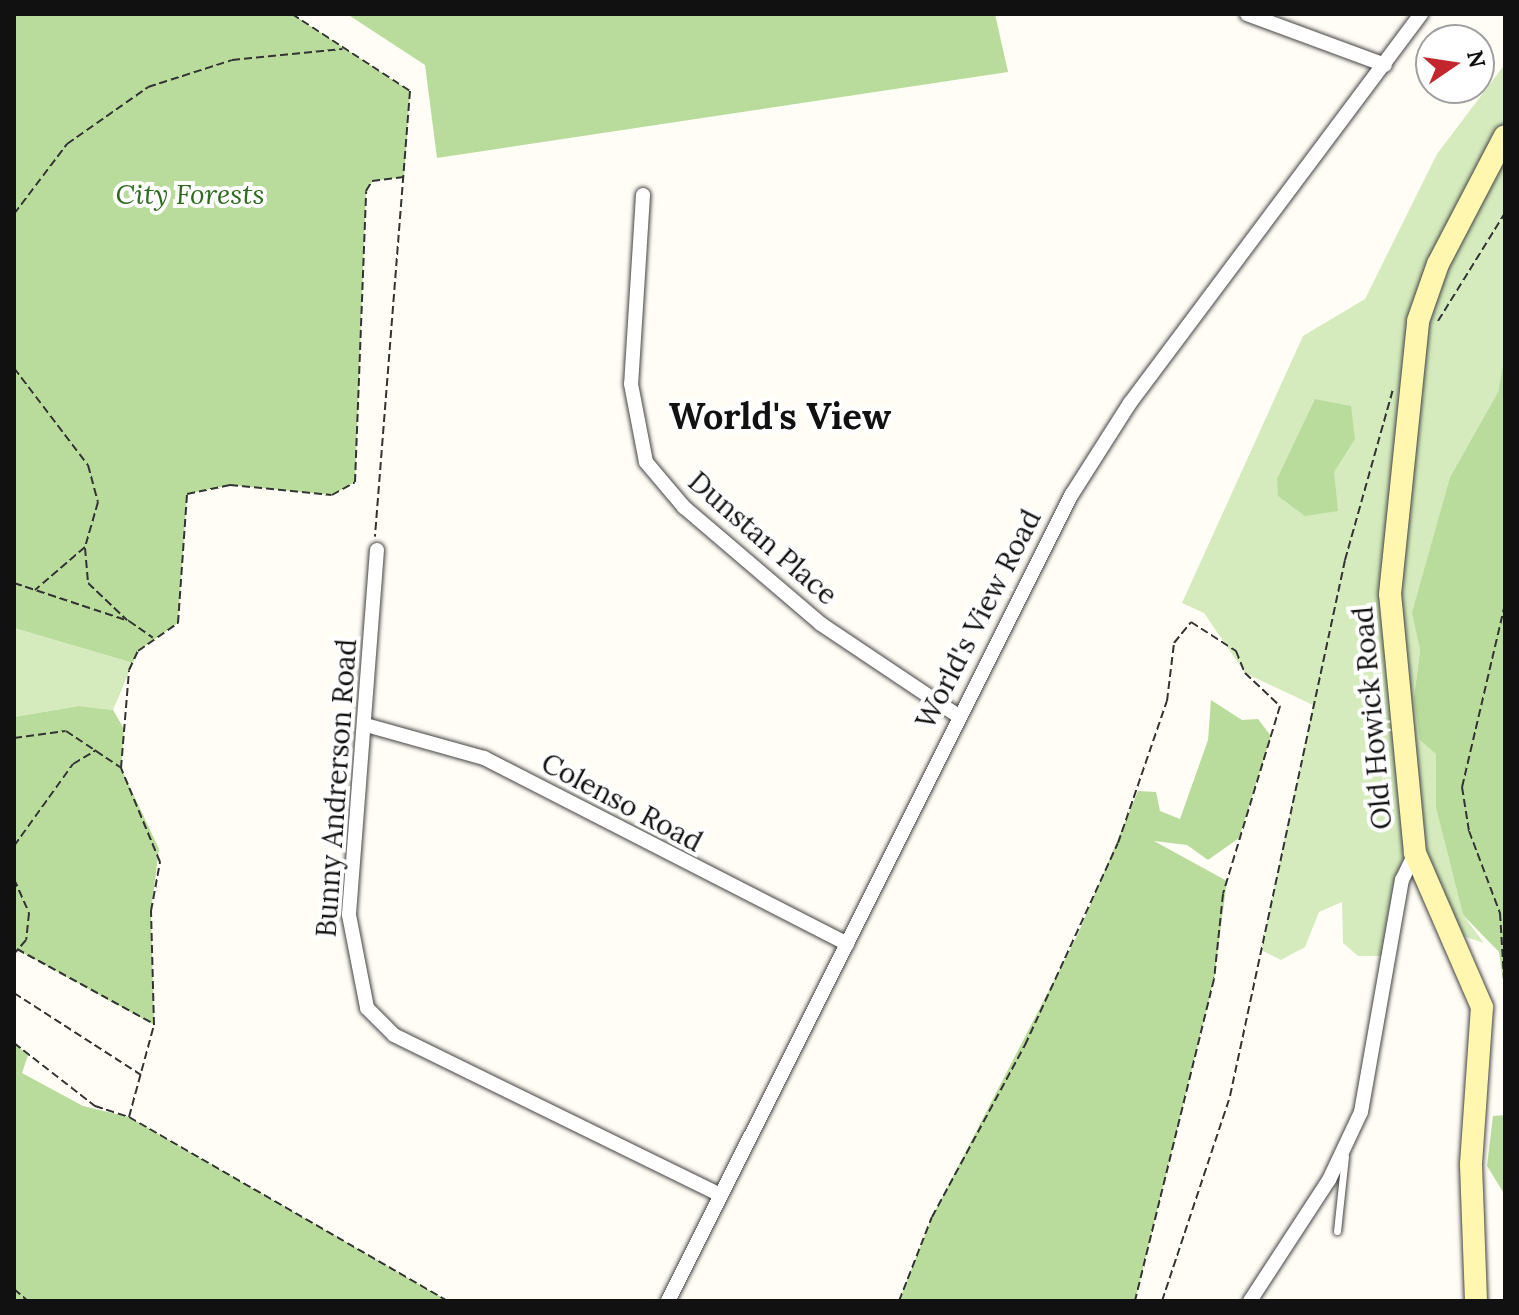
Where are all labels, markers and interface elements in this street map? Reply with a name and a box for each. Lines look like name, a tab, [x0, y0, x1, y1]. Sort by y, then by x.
north arrow	[1415, 24, 1495, 104]
text: N	[1461, 48, 1492, 70]
park label: City Forests	[115, 177, 265, 211]
district label: World's View	[669, 395, 891, 439]
street label: Dunstan Place	[682, 464, 844, 612]
street label: World's View Road	[908, 504, 1048, 734]
street label: Old Howick Road	[1346, 605, 1398, 831]
street label: Bunny Andrerson Road	[309, 638, 363, 938]
street label: Colenso Road	[536, 746, 708, 858]

